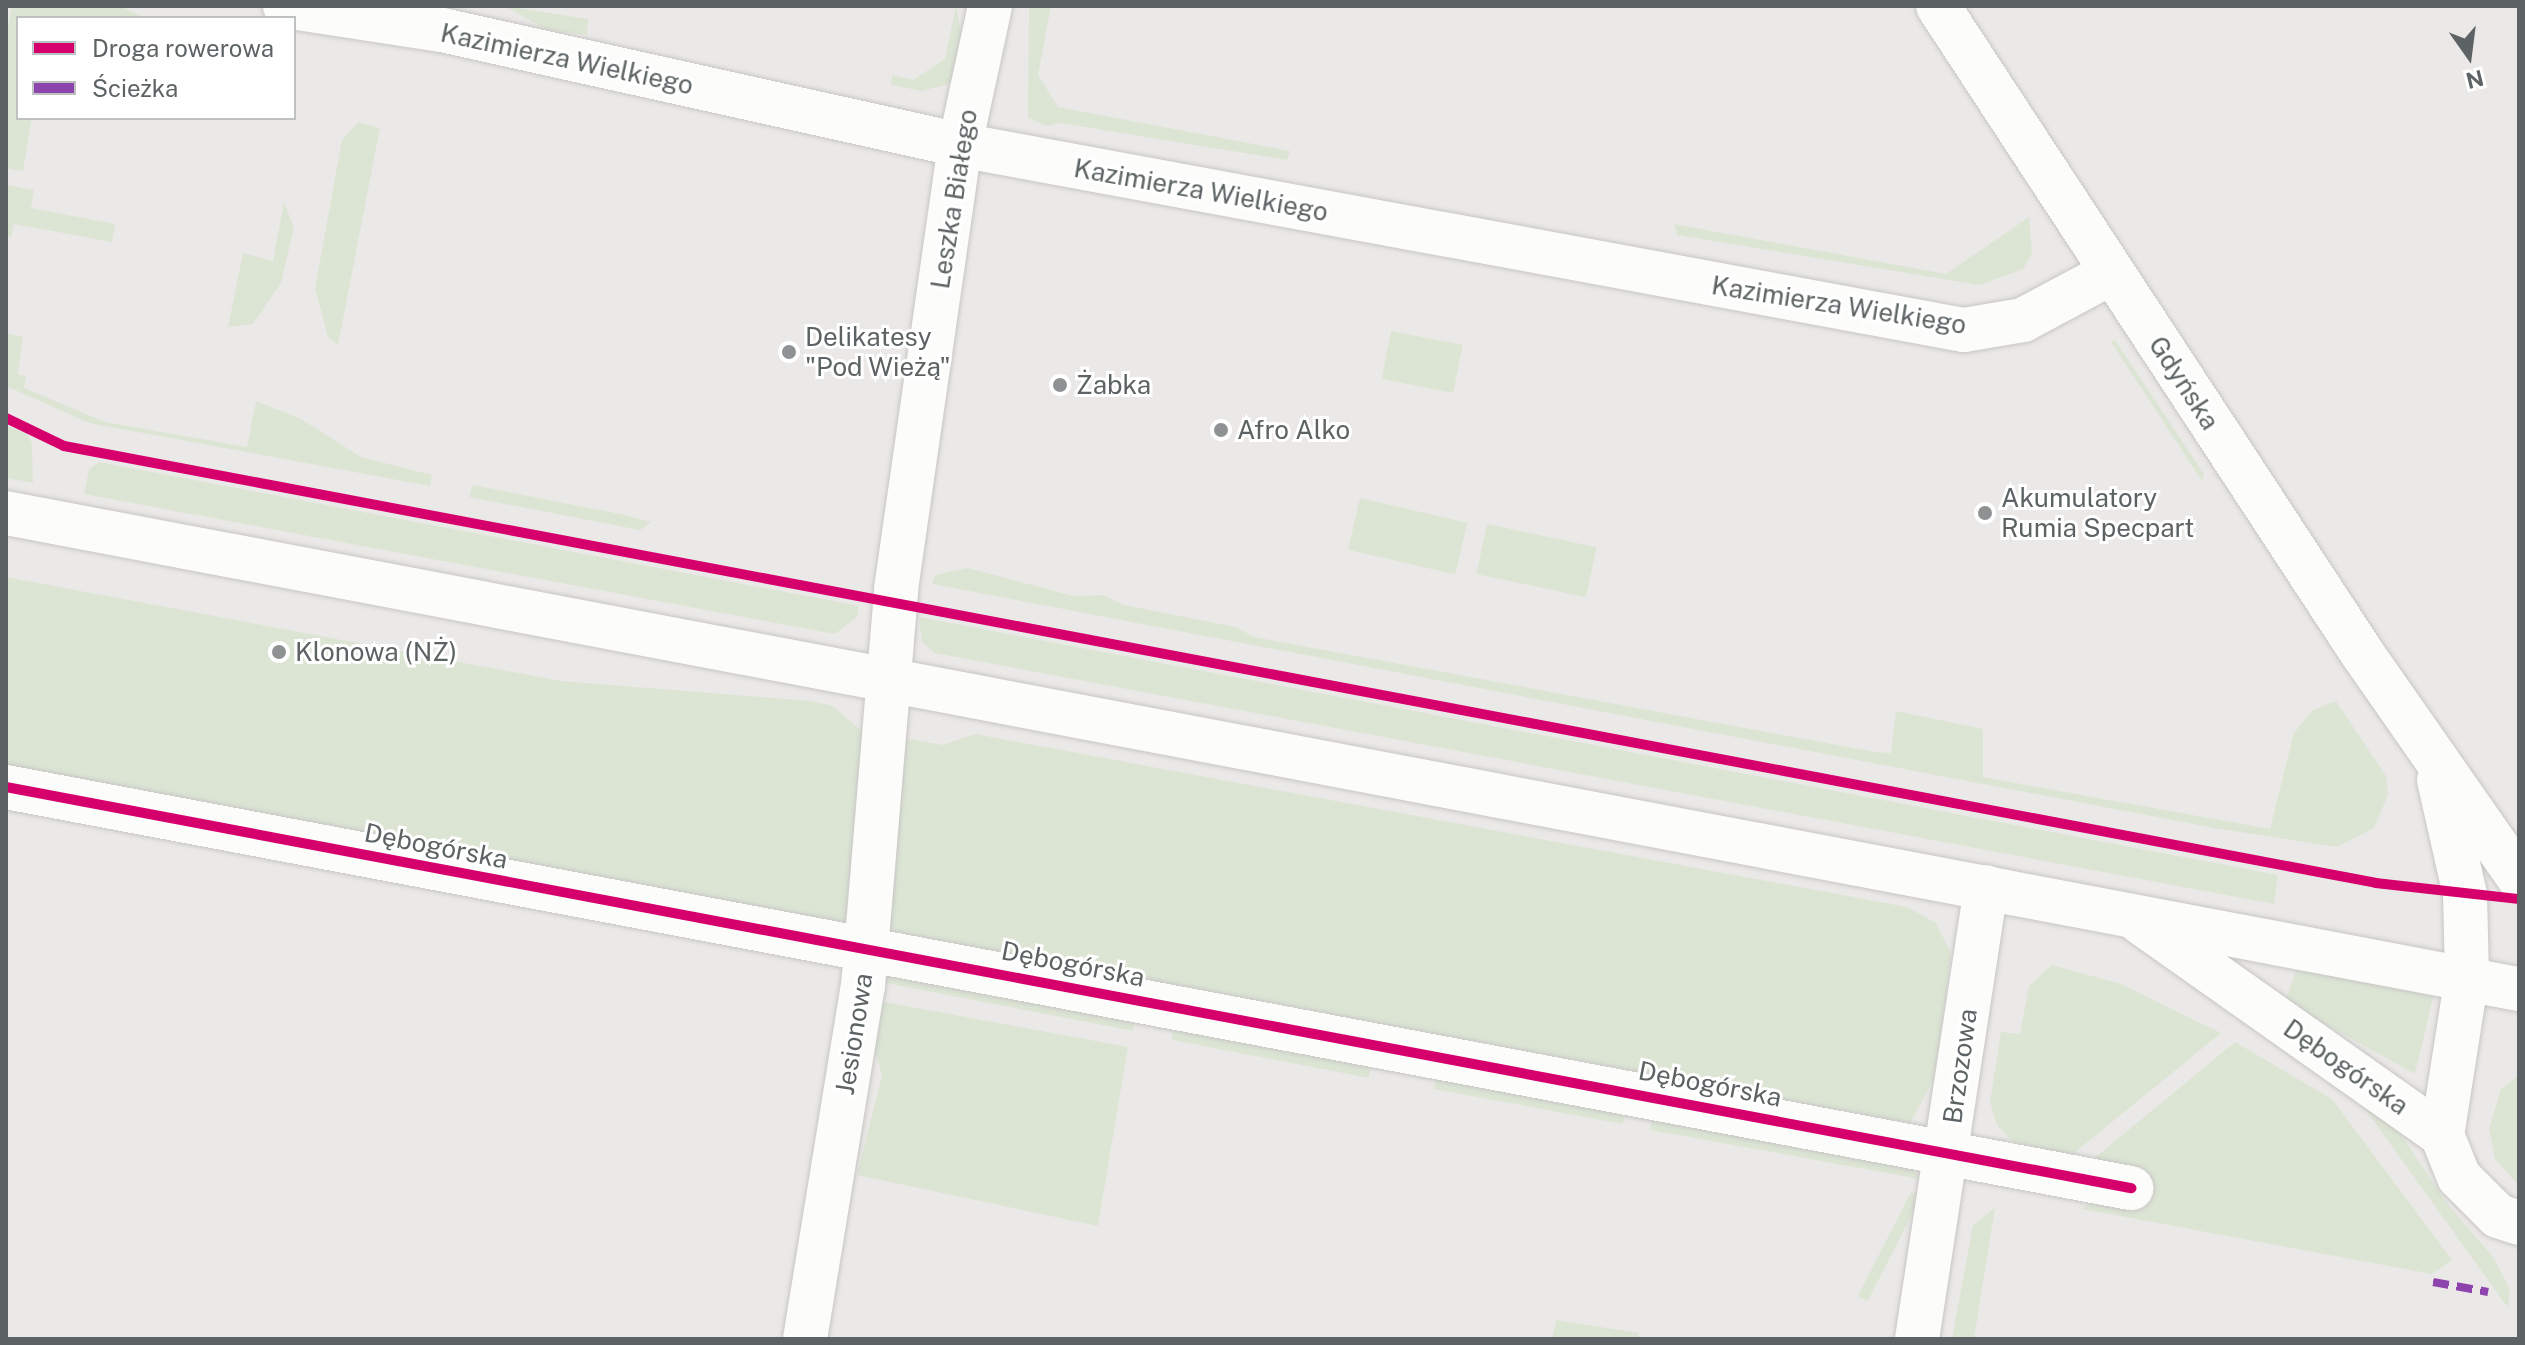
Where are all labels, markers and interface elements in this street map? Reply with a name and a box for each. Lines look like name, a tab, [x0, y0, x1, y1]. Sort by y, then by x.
legend	[16, 16, 296, 120]
north arrow	[2429, 16, 2509, 96]
street label: Kazimierza Wielkiego	[438, 17, 696, 101]
text: Droga rowerowa	[92, 34, 274, 62]
text: N	[2463, 65, 2486, 94]
text: Ścieżka	[92, 74, 178, 102]
street label: Leszka Białego	[924, 107, 984, 291]
street label: Kazimierza Wielkiego	[1071, 152, 1331, 228]
street label: Kazimierza Wielkiego	[1709, 269, 1969, 341]
place label: Delikatesy "Pod Wieżą"	[805, 321, 951, 382]
street label: Gdyńska	[2142, 330, 2226, 436]
marker: Delikatesy "Pod Wieżą"	[780, 343, 798, 361]
place label: Żabka	[1076, 369, 1151, 401]
marker: Żabka	[1051, 376, 1069, 394]
place label: Afro Alko	[1237, 414, 1350, 446]
marker: Afro Alko	[1212, 421, 1230, 439]
place label: Akumulatory Rumia Specpart	[2001, 482, 2194, 544]
marker: Akumulatory Rumia Specpart	[1976, 504, 1994, 522]
place label: Klonowa (NŻ)	[295, 636, 457, 668]
marker: Klonowa (NŻ)	[270, 643, 288, 661]
street label: Dębogórska	[362, 817, 510, 875]
street label: Dębogórska	[999, 935, 1147, 993]
street label: Jesionowa	[829, 971, 879, 1097]
street label: Brzozowa	[1936, 1006, 1984, 1126]
street label: Dębogórska	[2278, 1013, 2414, 1121]
street label: Dębogórska	[1636, 1055, 1784, 1113]

